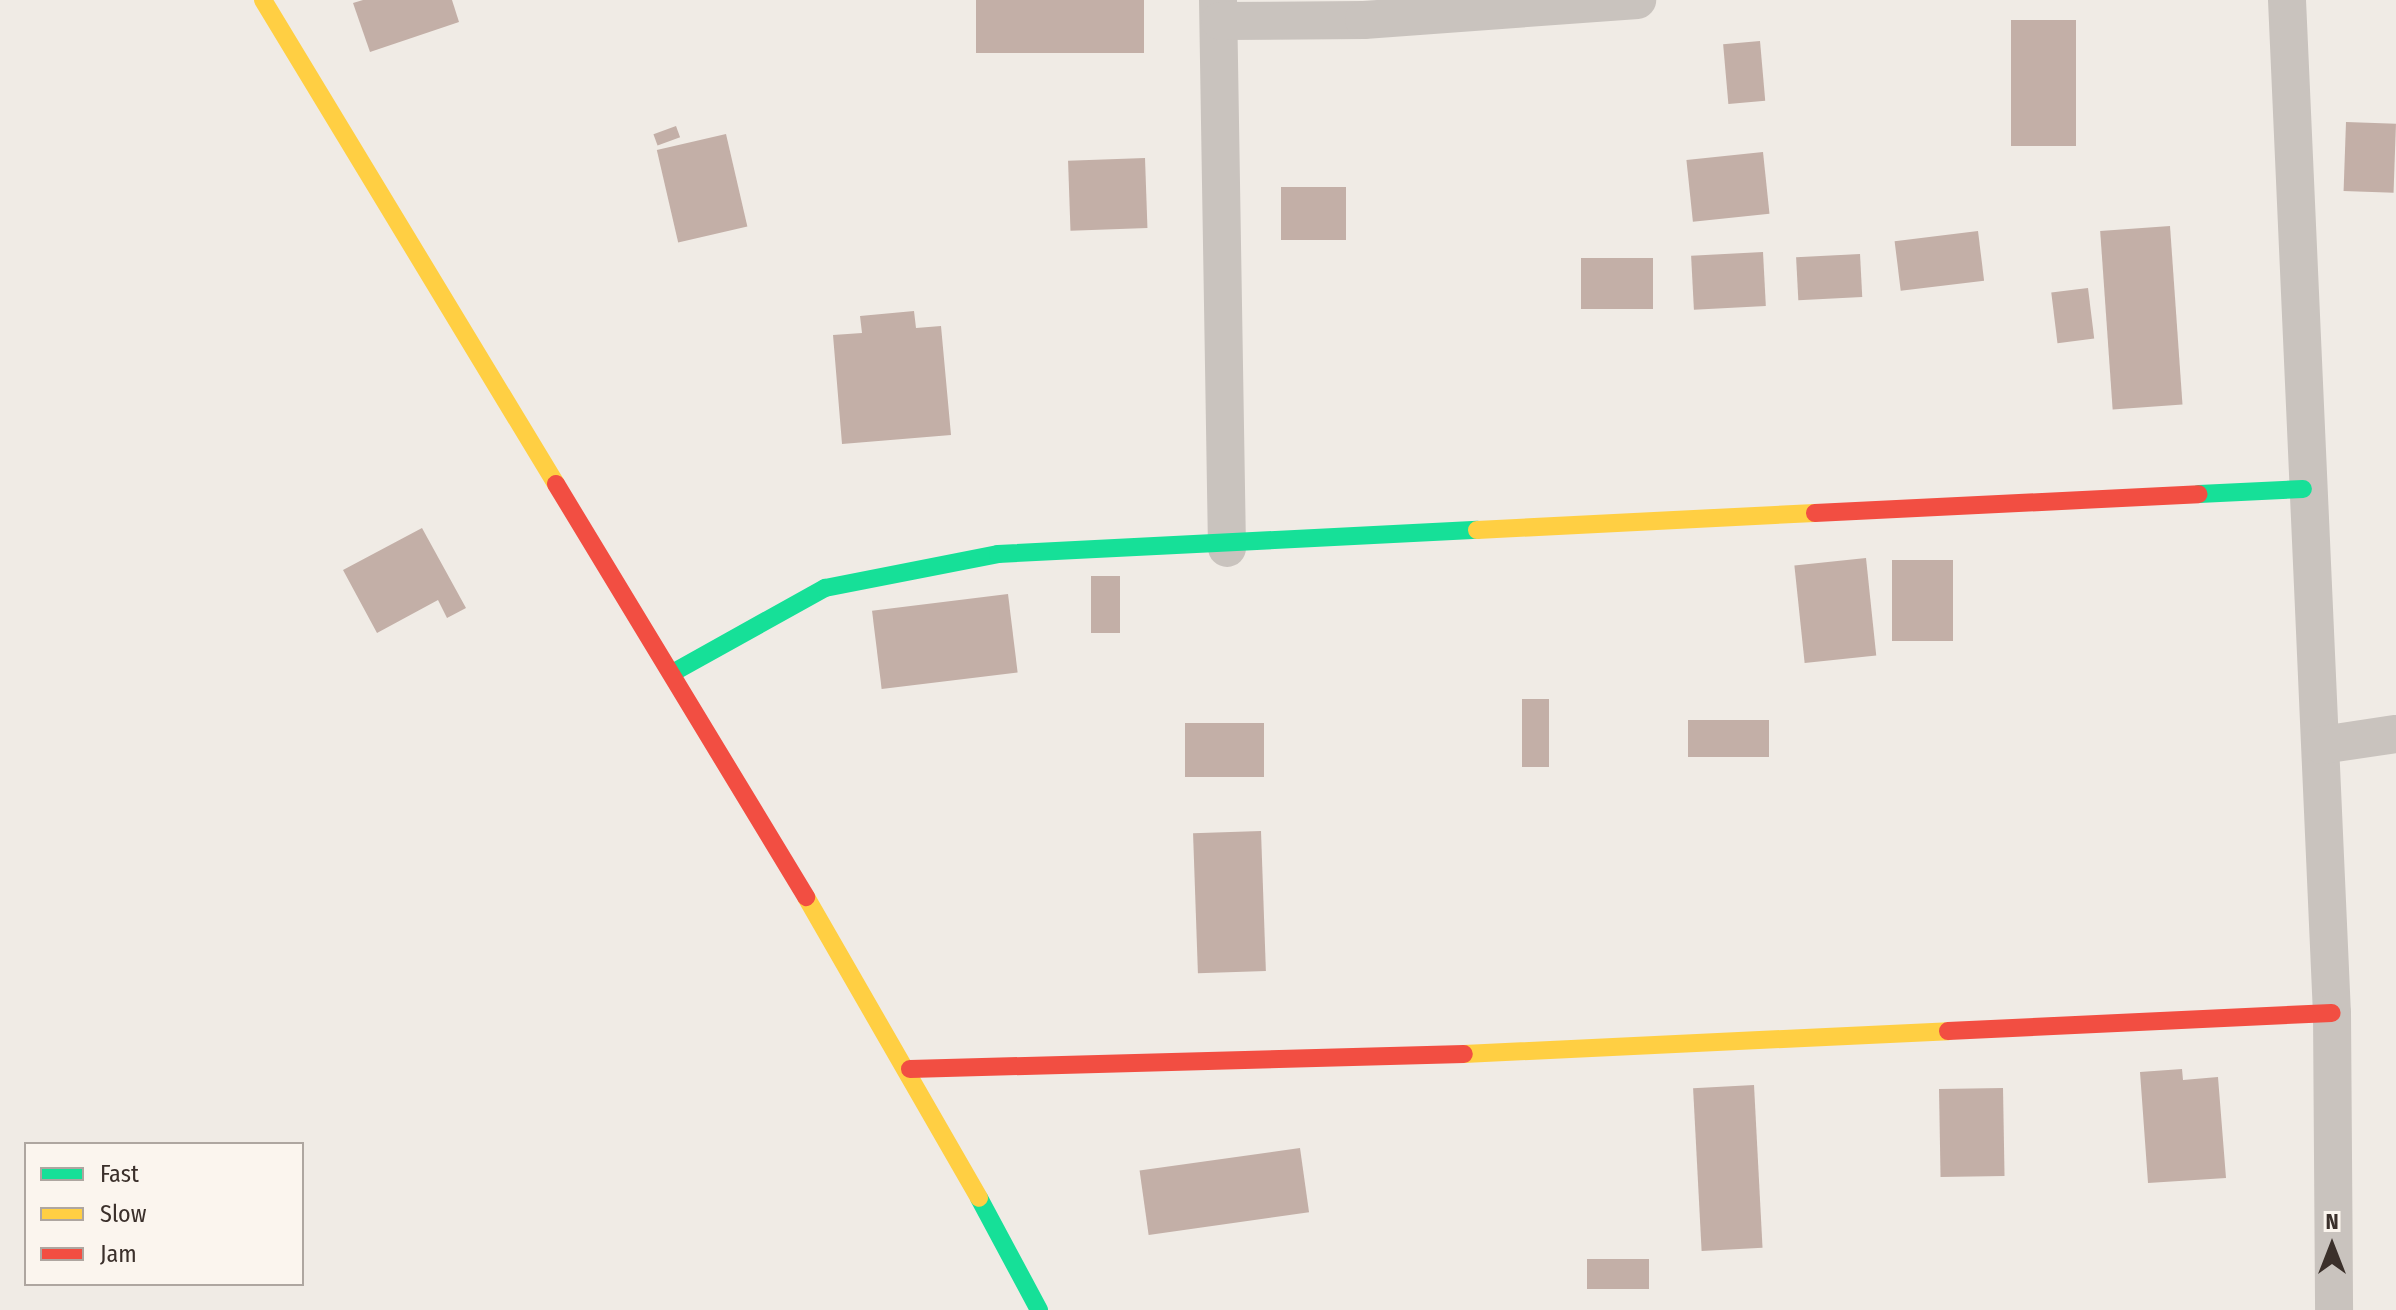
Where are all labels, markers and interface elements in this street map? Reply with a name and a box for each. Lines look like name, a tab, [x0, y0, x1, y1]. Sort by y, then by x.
legend	[24, 1142, 304, 1286]
text: Fast	[100, 1160, 139, 1188]
text: Slow	[100, 1200, 146, 1228]
north arrow	[2292, 1206, 2372, 1286]
text: N	[2325, 1208, 2339, 1235]
text: Jam	[100, 1240, 137, 1268]

